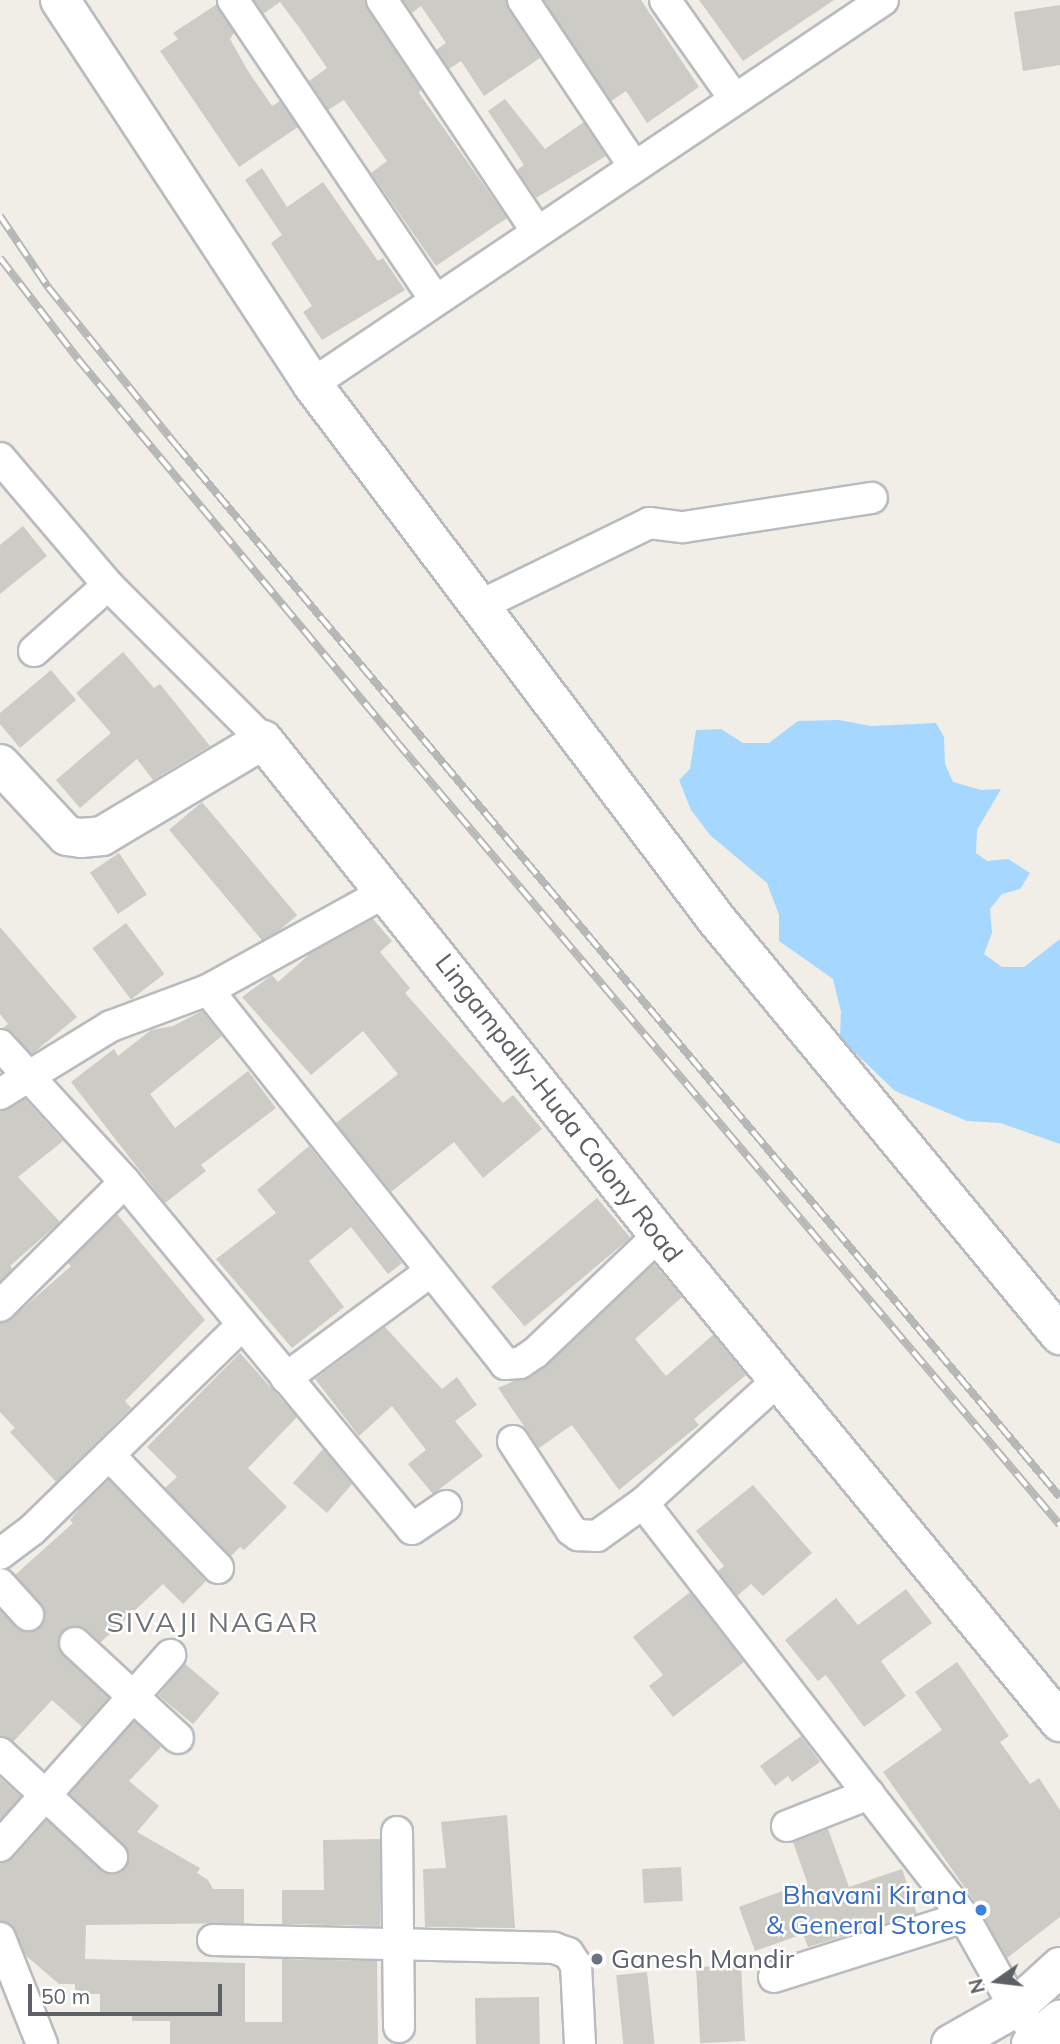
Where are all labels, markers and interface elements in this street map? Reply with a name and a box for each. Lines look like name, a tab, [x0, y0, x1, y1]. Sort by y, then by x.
street label: Lingampally-Huda Colony Road	[429, 948, 689, 1268]
district label: SIVAJI NAGAR	[108, 1605, 318, 1639]
place label: Bhavani Kirana & General Stores	[766, 1879, 967, 1940]
marker: Bhavani Kirana & General Stores	[973, 1902, 989, 1918]
place label: Ganesh Mandir	[611, 1943, 794, 1975]
north arrow	[962, 1946, 1032, 2016]
marker: Ganesh Mandir	[589, 1951, 605, 1967]
scale bar	[32, 1970, 226, 2014]
text: N	[963, 1976, 990, 1996]
text: 50 m	[41, 1983, 90, 2009]

